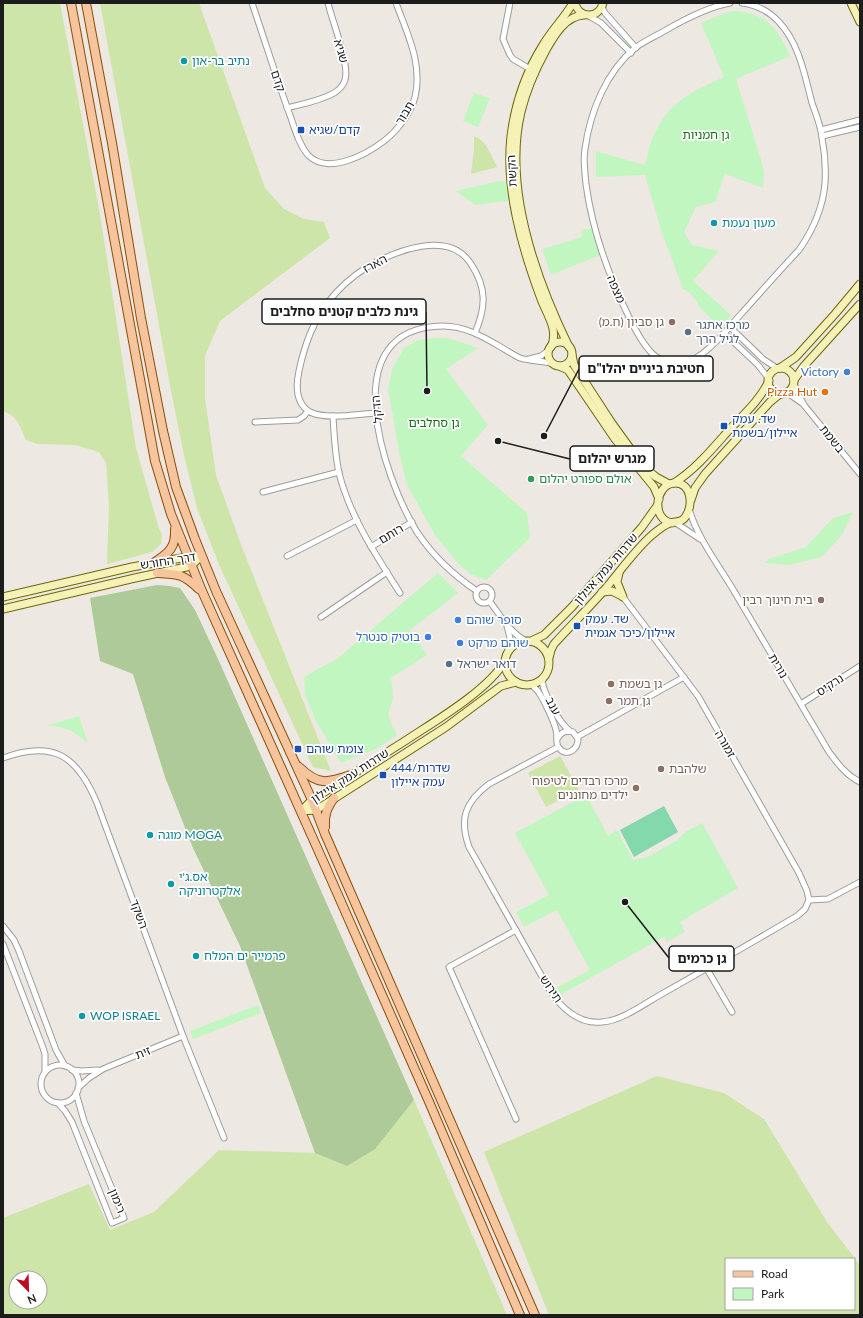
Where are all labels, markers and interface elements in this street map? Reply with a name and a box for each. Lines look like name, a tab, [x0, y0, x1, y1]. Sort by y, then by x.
street label: שגיא	[331, 37, 352, 64]
place label: נתיב בר-און	[192, 53, 250, 68]
marker: נתיב בר-און	[179, 56, 189, 66]
street label: קדם	[268, 68, 289, 94]
street label: תבור	[392, 98, 417, 127]
place label: קדם/שגיא	[309, 122, 361, 137]
marker: קדם/שגיא	[296, 125, 306, 135]
park label: גן חמניות	[682, 127, 730, 142]
street label: הקשת	[503, 155, 520, 187]
place label: מעון נעמת	[722, 215, 776, 230]
marker: מעון נעמת	[709, 218, 719, 228]
street label: הארז	[360, 251, 389, 276]
street label: מצפה	[604, 273, 629, 305]
callout: גינת כלבים קטנים סחלבים	[262, 299, 426, 324]
text: גינת כלבים קטנים סחלבים	[270, 303, 419, 319]
place label: גן סביון (ח.מ)	[599, 314, 665, 329]
marker: גן סביון (ח.מ)	[667, 317, 677, 327]
place label: מרכז אתגר לגיל הרך	[696, 317, 750, 346]
marker: מרכז אתגר לגיל הרך	[683, 327, 693, 337]
callout: חטיבת ביניים יהלו"ם	[579, 356, 713, 381]
text: חטיבת ביניים יהלו"ם	[587, 360, 705, 376]
place label: Victory	[801, 364, 840, 379]
marker: Victory	[842, 367, 852, 377]
place label: Pizza Hut	[767, 384, 818, 399]
marker: Pizza Hut	[820, 387, 830, 397]
street label: הדקל	[368, 394, 385, 424]
place label: שד. עמק איילון/בשמת	[732, 411, 798, 440]
park label: גן סחלבים	[408, 415, 460, 430]
marker: שד. עמק איילון/בשמת	[719, 421, 729, 431]
street label: בשמת	[817, 422, 848, 456]
callout: מגרש יהלום	[570, 446, 654, 471]
text: מגרש יהלום	[578, 450, 646, 466]
place label: אולם ספורט יהלום	[539, 471, 632, 486]
marker: אולם ספורט יהלום	[526, 474, 536, 484]
street label: רותם	[376, 520, 406, 547]
street label: שדרות עמק איילון	[570, 530, 641, 608]
street label: דרך החורש	[139, 549, 197, 572]
place label: בית חינוך רבין	[742, 592, 813, 607]
marker: בית חינוך רבין	[816, 595, 826, 605]
place label: שד. עמק איילון/כיכר אגמית	[585, 611, 675, 640]
place label: סופר שוהם	[466, 612, 522, 627]
marker: סופר שוהם	[453, 615, 463, 625]
marker: שד. עמק איילון/כיכר אגמית	[572, 621, 582, 631]
place label: בוטיק סנטרל	[356, 629, 420, 644]
marker: בוטיק סנטרל	[423, 632, 433, 642]
place label: שוהם מרקט	[468, 635, 529, 650]
marker: שוהם מרקט	[455, 638, 465, 648]
street label: נורית	[765, 651, 792, 681]
place label: דואר ישראל	[457, 656, 517, 671]
marker: דואר ישראל	[444, 659, 454, 669]
street label: נרקיס	[813, 670, 846, 699]
place label: גן בשמת	[619, 676, 663, 691]
marker: גן בשמת	[606, 679, 616, 689]
place label: גן תמר	[617, 693, 651, 708]
street label: ענב	[543, 694, 564, 717]
marker: גן תמר	[604, 696, 614, 706]
street label: זמורה	[712, 727, 739, 760]
place label: צומת שוהם	[306, 741, 364, 756]
marker: צומת שוהם	[293, 744, 303, 754]
street label: שדרות עמק איילון	[308, 745, 392, 806]
place label: 444/שדרות עמק איילון	[391, 760, 450, 789]
place label: שלהבת	[669, 761, 707, 776]
marker: שלהבת	[656, 764, 666, 774]
marker: 444/שדרות עמק איילון	[378, 770, 388, 780]
place label: מרכז רבדים לטיפוח ילדים מחוננים	[532, 773, 628, 802]
marker: מרכז רבדים לטיפוח ילדים מחוננים	[631, 783, 641, 793]
place label: מוגה MOGA	[158, 827, 223, 842]
marker: מוגה MOGA	[145, 830, 155, 840]
place label: אס.ג'י אלקטרוניקה	[179, 869, 241, 898]
marker: אס.ג'י אלקטרוניקה	[166, 879, 176, 889]
street label: השקד	[127, 897, 152, 931]
callout: גן כרמים	[669, 946, 734, 971]
place label: פרמייר ים המלח	[204, 948, 286, 963]
text: גן כרמים	[677, 950, 727, 966]
marker: פרמייר ים המלח	[191, 951, 201, 961]
street label: תירוש	[537, 972, 566, 1005]
place label: WOP ISRAEL	[90, 1008, 160, 1023]
marker: WOP ISRAEL	[77, 1011, 87, 1021]
street label: זית	[133, 1043, 153, 1062]
street label: רימון	[106, 1186, 129, 1215]
legend	[725, 1258, 855, 1310]
text: Road	[761, 1266, 788, 1281]
north arrow	[8, 1270, 48, 1310]
text: Park	[761, 1286, 785, 1301]
text: N	[26, 1292, 39, 1307]

